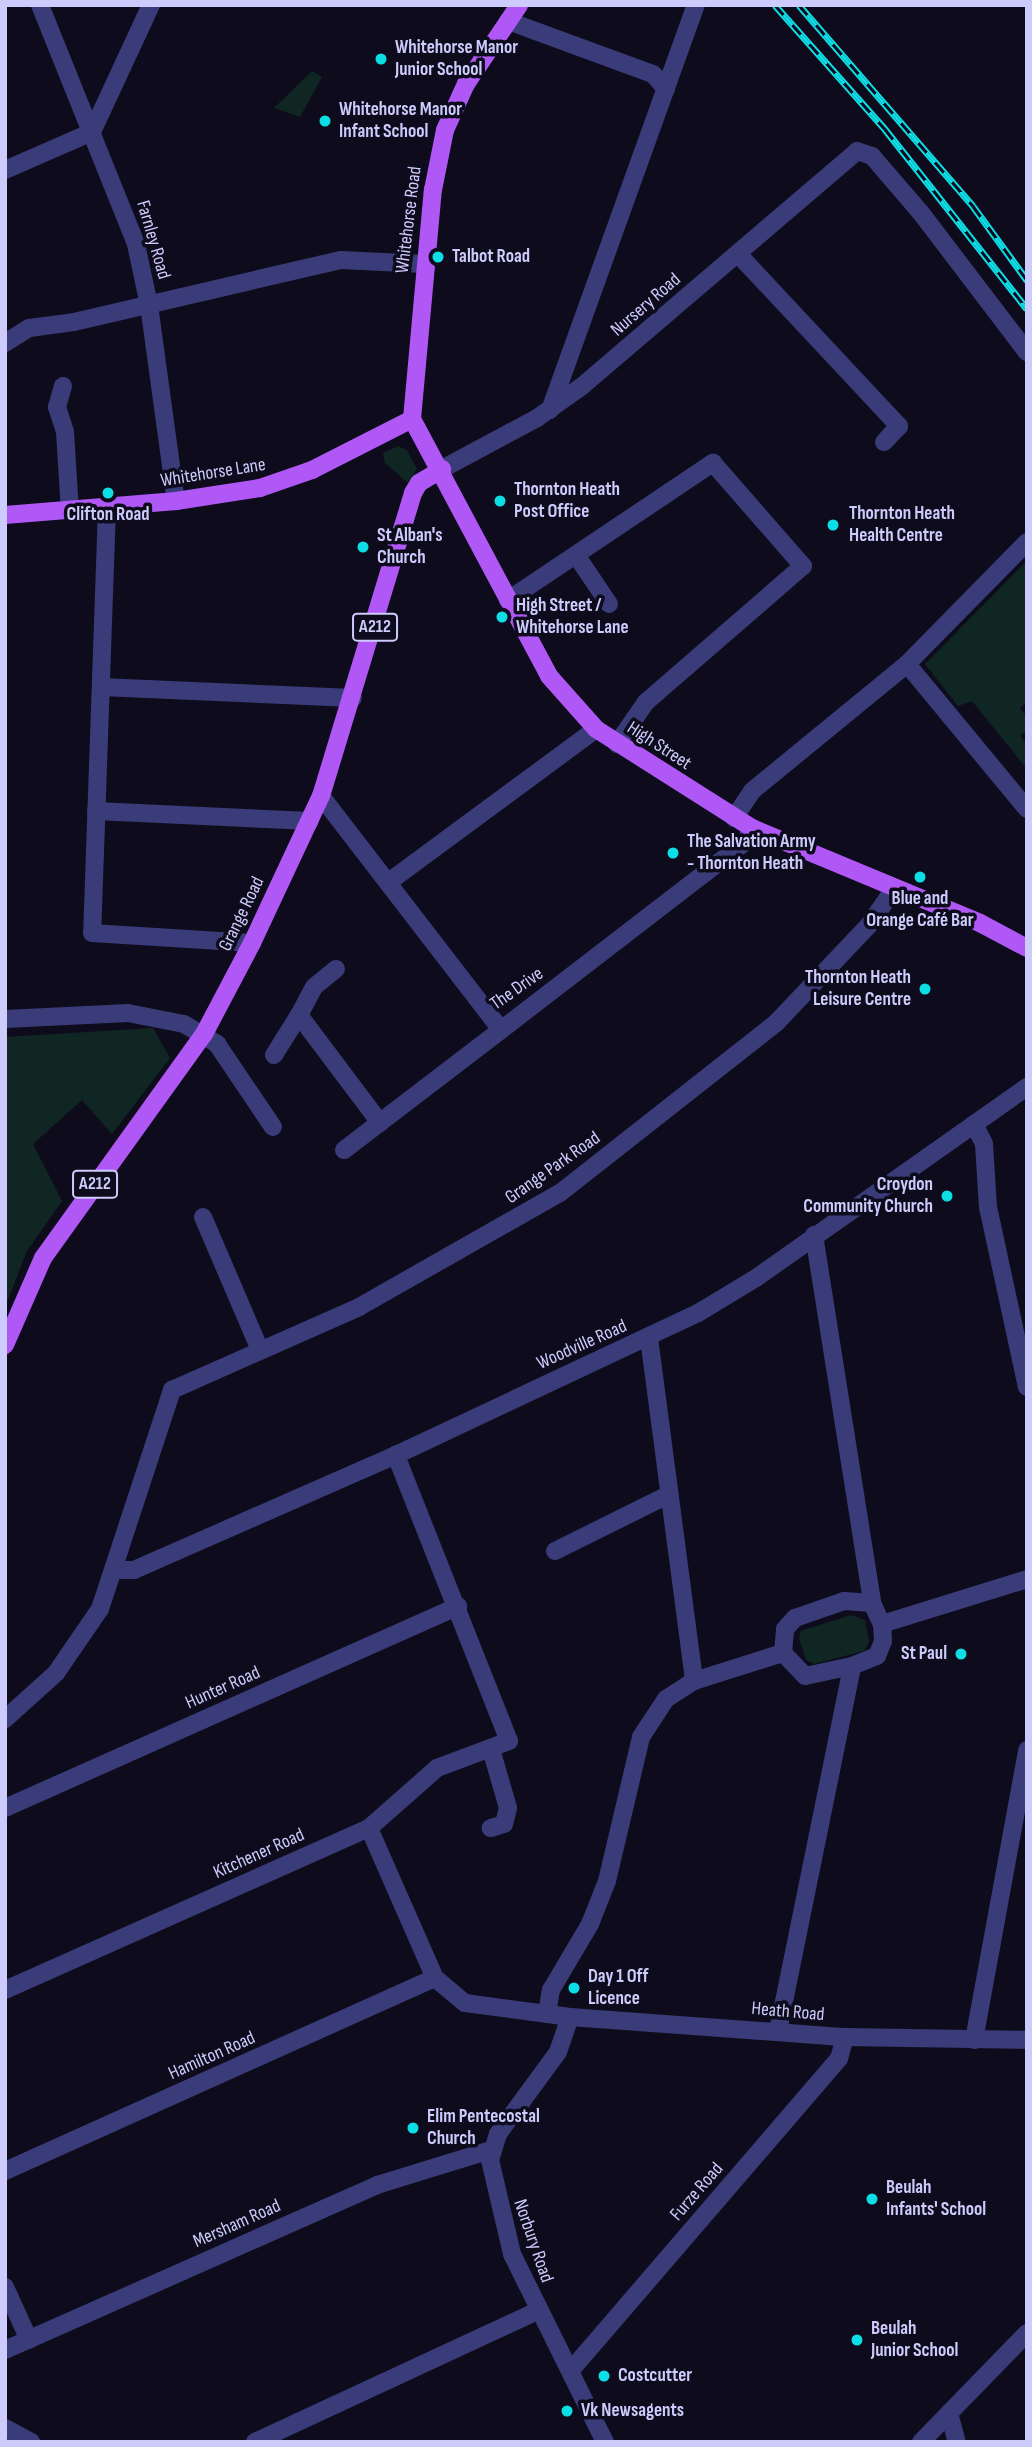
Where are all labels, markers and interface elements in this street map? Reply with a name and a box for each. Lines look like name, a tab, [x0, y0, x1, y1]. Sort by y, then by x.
place label: Whitehorse Manor Junior School	[395, 37, 518, 81]
marker: Whitehorse Manor Junior School	[373, 51, 389, 67]
place label: Whitehorse Manor Infant School	[339, 99, 462, 143]
marker: Whitehorse Manor Infant School	[317, 113, 333, 129]
street label: Whitehorse Road	[391, 165, 427, 275]
street label: Farnley Road	[131, 198, 175, 282]
place label: Talbot Road	[452, 246, 530, 268]
marker: Talbot Road	[430, 249, 446, 265]
street label: Nursery Road	[606, 269, 686, 341]
street label: Whitehorse Lane	[159, 453, 267, 493]
place label: Thornton Heath Post Office	[514, 479, 620, 523]
marker: Clifton Road	[100, 485, 116, 501]
marker: Thornton Heath Post Office	[492, 493, 508, 509]
place label: Thornton Heath Health Centre	[849, 503, 955, 547]
place label: Clifton Road	[66, 504, 150, 526]
marker: Thornton Heath Health Centre	[823, 515, 843, 535]
place label: St Alban's Church	[377, 525, 443, 569]
marker: St Alban's Church	[355, 539, 371, 555]
place label: High Street / Whitehorse Lane	[516, 595, 629, 639]
marker: High Street / Whitehorse Lane	[494, 609, 510, 625]
road number: A212	[350, 612, 400, 642]
street label: High Street	[623, 717, 695, 775]
place label: The Salvation Army - Thornton Heath	[687, 831, 816, 875]
marker: The Salvation Army - Thornton Heath	[665, 845, 681, 861]
marker: Blue and Orange Café Bar	[912, 869, 928, 885]
street label: Grange Road	[214, 873, 270, 955]
place label: Blue and Orange Café Bar	[866, 888, 974, 932]
street label: The Drive	[486, 963, 548, 1015]
place label: Thornton Heath Leisure Centre	[805, 967, 911, 1011]
marker: Thornton Heath Leisure Centre	[917, 981, 933, 997]
street label: Grange Park Road	[501, 1127, 605, 1209]
road number: A212	[70, 1170, 119, 1198]
place label: Croydon Community Church	[803, 1174, 933, 1218]
marker: Croydon Community Church	[939, 1188, 955, 1204]
street label: Woodville Road	[534, 1315, 630, 1375]
place label: St Paul	[901, 1643, 947, 1665]
marker: St Paul	[953, 1646, 969, 1662]
street label: Hunter Road	[182, 1661, 264, 1715]
street label: Kitchener Road	[210, 1824, 308, 1884]
place label: Day 1 Off Licence	[588, 1966, 649, 2010]
marker: Day 1 Off Licence	[566, 1980, 582, 1996]
street label: Heath Road	[751, 1997, 825, 2027]
street label: Hamilton Road	[165, 2027, 259, 2085]
place label: Elim Pentecostal Church	[427, 2106, 540, 2150]
marker: Elim Pentecostal Church	[405, 2120, 421, 2136]
street label: Furze Road	[666, 2158, 728, 2226]
place label: Beulah Infants' School	[886, 2177, 986, 2221]
marker: Beulah Infants' School	[864, 2191, 880, 2207]
street label: Mersham Road	[190, 2195, 284, 2253]
street label: Norbury Road	[508, 2196, 558, 2286]
place label: Beulah Junior School	[871, 2318, 958, 2362]
marker: Beulah Junior School	[849, 2332, 865, 2348]
place label: Costcutter	[618, 2365, 692, 2387]
marker: Costcutter	[596, 2368, 612, 2384]
place label: Vk Newsagents	[581, 2400, 684, 2422]
marker: Vk Newsagents	[559, 2403, 575, 2419]

